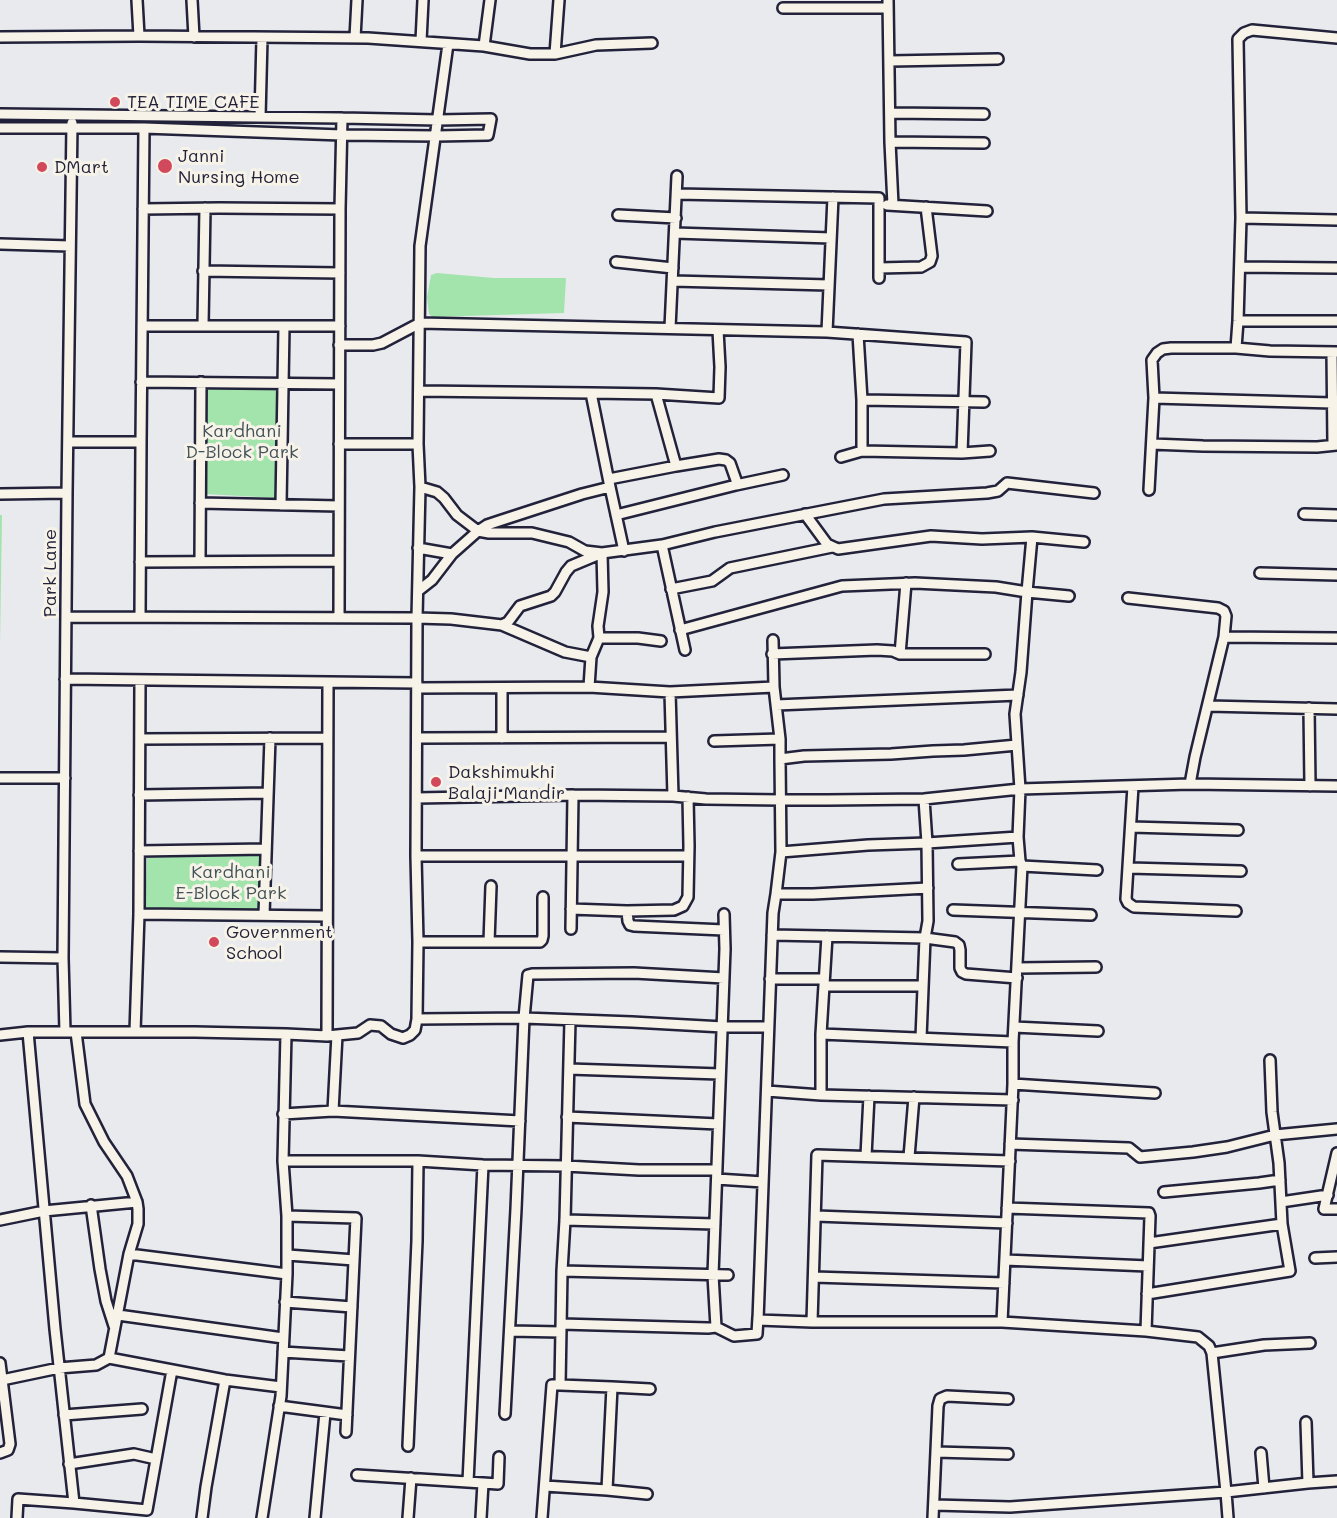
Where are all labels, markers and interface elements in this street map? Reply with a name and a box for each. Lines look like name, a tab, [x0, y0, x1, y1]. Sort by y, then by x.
place label: TEA TIME CAFE	[127, 91, 260, 113]
marker: TEA TIME CAFE	[108, 95, 122, 109]
place label: Janni Nursing Home	[178, 145, 300, 188]
place label: DMart	[54, 156, 109, 178]
marker: Janni Nursing Home	[156, 157, 174, 175]
marker: DMart	[35, 160, 49, 174]
park label: Kardhani D-Block Park	[185, 420, 299, 462]
street label: Park Lane	[39, 529, 61, 617]
place label: Dakshimukhi Balaji Mandir	[448, 761, 565, 804]
marker: Dakshimukhi Balaji Mandir	[429, 775, 443, 789]
park label: Kardhani E-Block Park	[176, 861, 286, 904]
place label: Government School	[226, 921, 333, 964]
marker: Government School	[207, 935, 221, 949]

